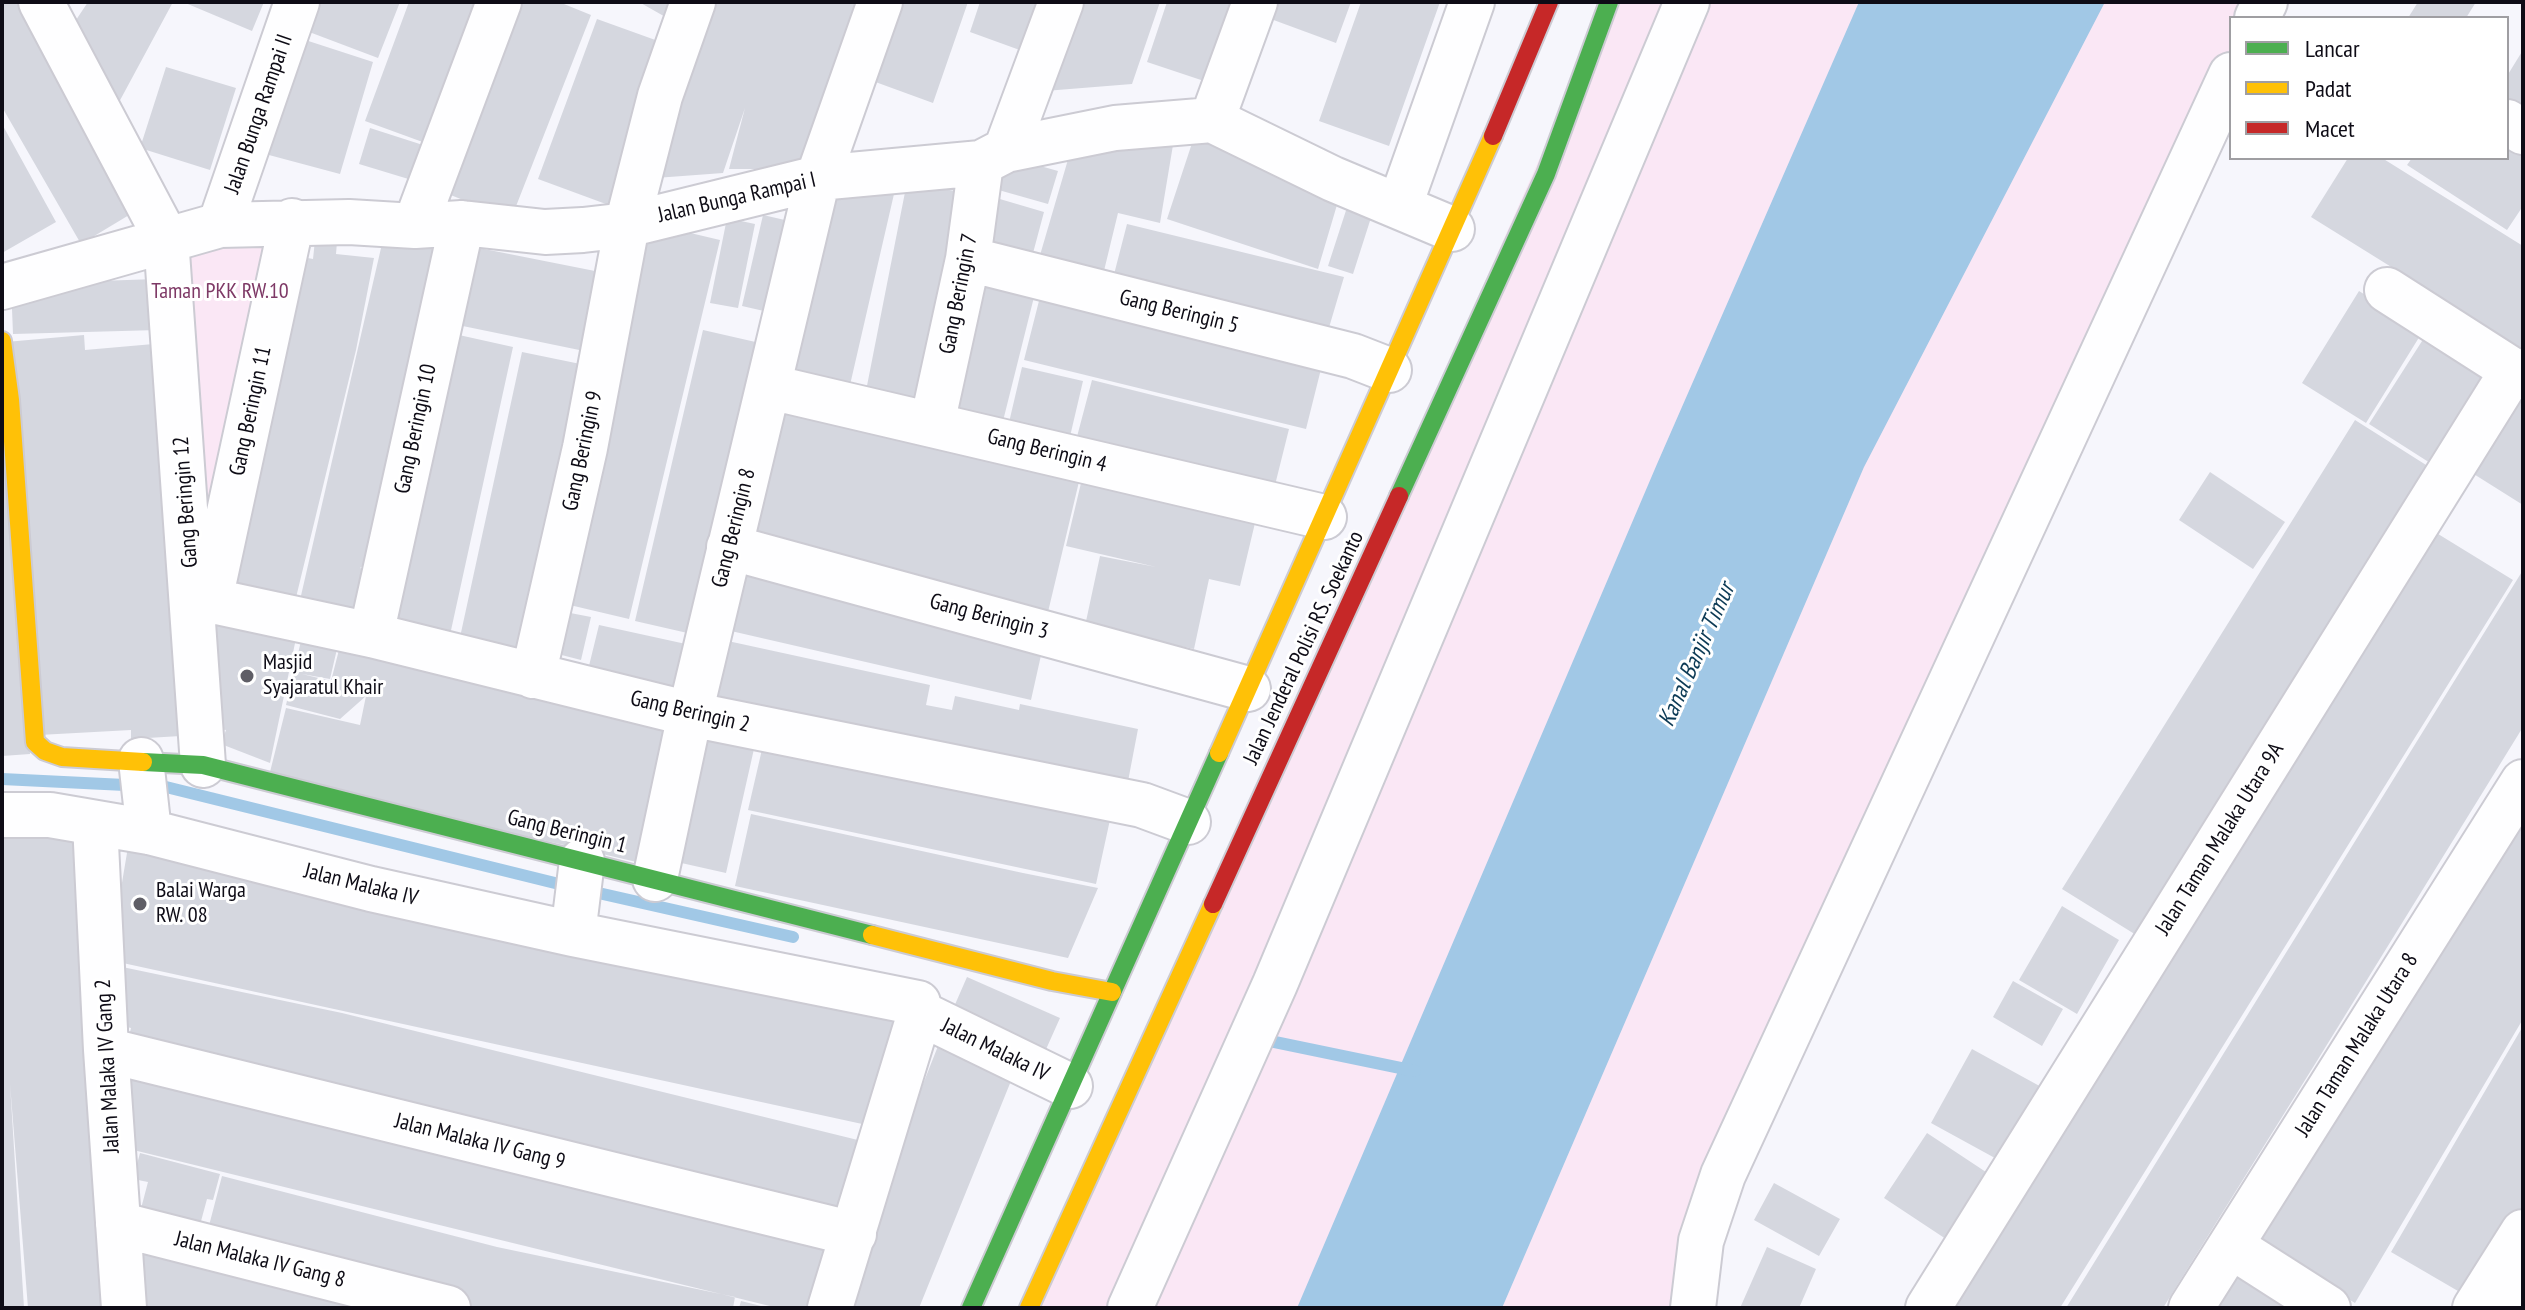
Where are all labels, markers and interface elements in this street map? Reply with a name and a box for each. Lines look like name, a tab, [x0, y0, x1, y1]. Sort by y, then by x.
legend	[2229, 16, 2509, 160]
street label: Jalan Bunga Rampai II	[219, 31, 299, 197]
text: Lancar	[2305, 33, 2359, 64]
text: Padat	[2305, 73, 2351, 104]
text: Macet	[2305, 113, 2355, 144]
street label: Jalan Bunga Rampai I	[655, 167, 819, 229]
street label: Gang Beringin 7	[934, 232, 984, 356]
park label: Taman PKK RW.10	[151, 279, 289, 305]
street label: Gang Beringin 5	[1117, 284, 1241, 340]
street label: Gang Beringin 11	[224, 344, 278, 478]
street label: Gang Beringin 10	[389, 362, 443, 496]
street label: Gang Beringin 9	[557, 389, 609, 513]
street label: Gang Beringin 4	[985, 423, 1109, 479]
street label: Gang Beringin 12	[168, 435, 204, 569]
street label: Gang Beringin 8	[706, 466, 762, 590]
street label: Jalan Jenderal Polisi RS. Soekanto	[1238, 527, 1370, 769]
water label: Kanal Banjir Timur	[1653, 579, 1741, 731]
street label: Gang Beringin 3	[927, 588, 1051, 646]
place label: Masjid Syajaratul Khair	[263, 650, 383, 702]
marker: Masjid Syajaratul Khair	[238, 667, 256, 685]
street label: Gang Beringin 2	[628, 685, 752, 739]
street label: Jalan Taman Malaka Utara 9A	[2150, 738, 2290, 940]
street label: Gang Beringin 1	[505, 804, 629, 860]
street label: Jalan Malaka IV	[301, 858, 421, 912]
place label: Balai Warga RW. 08	[156, 878, 246, 930]
marker: Balai Warga RW. 08	[131, 895, 149, 913]
street label: Jalan Taman Malaka Utara 8	[2290, 949, 2424, 1141]
street label: Jalan Malaka IV Gang 2	[90, 978, 126, 1154]
street label: Jalan Malaka IV	[937, 1013, 1053, 1087]
street label: Jalan Malaka IV Gang 9	[392, 1108, 568, 1176]
street label: Jalan Malaka IV Gang 8	[172, 1226, 348, 1294]

